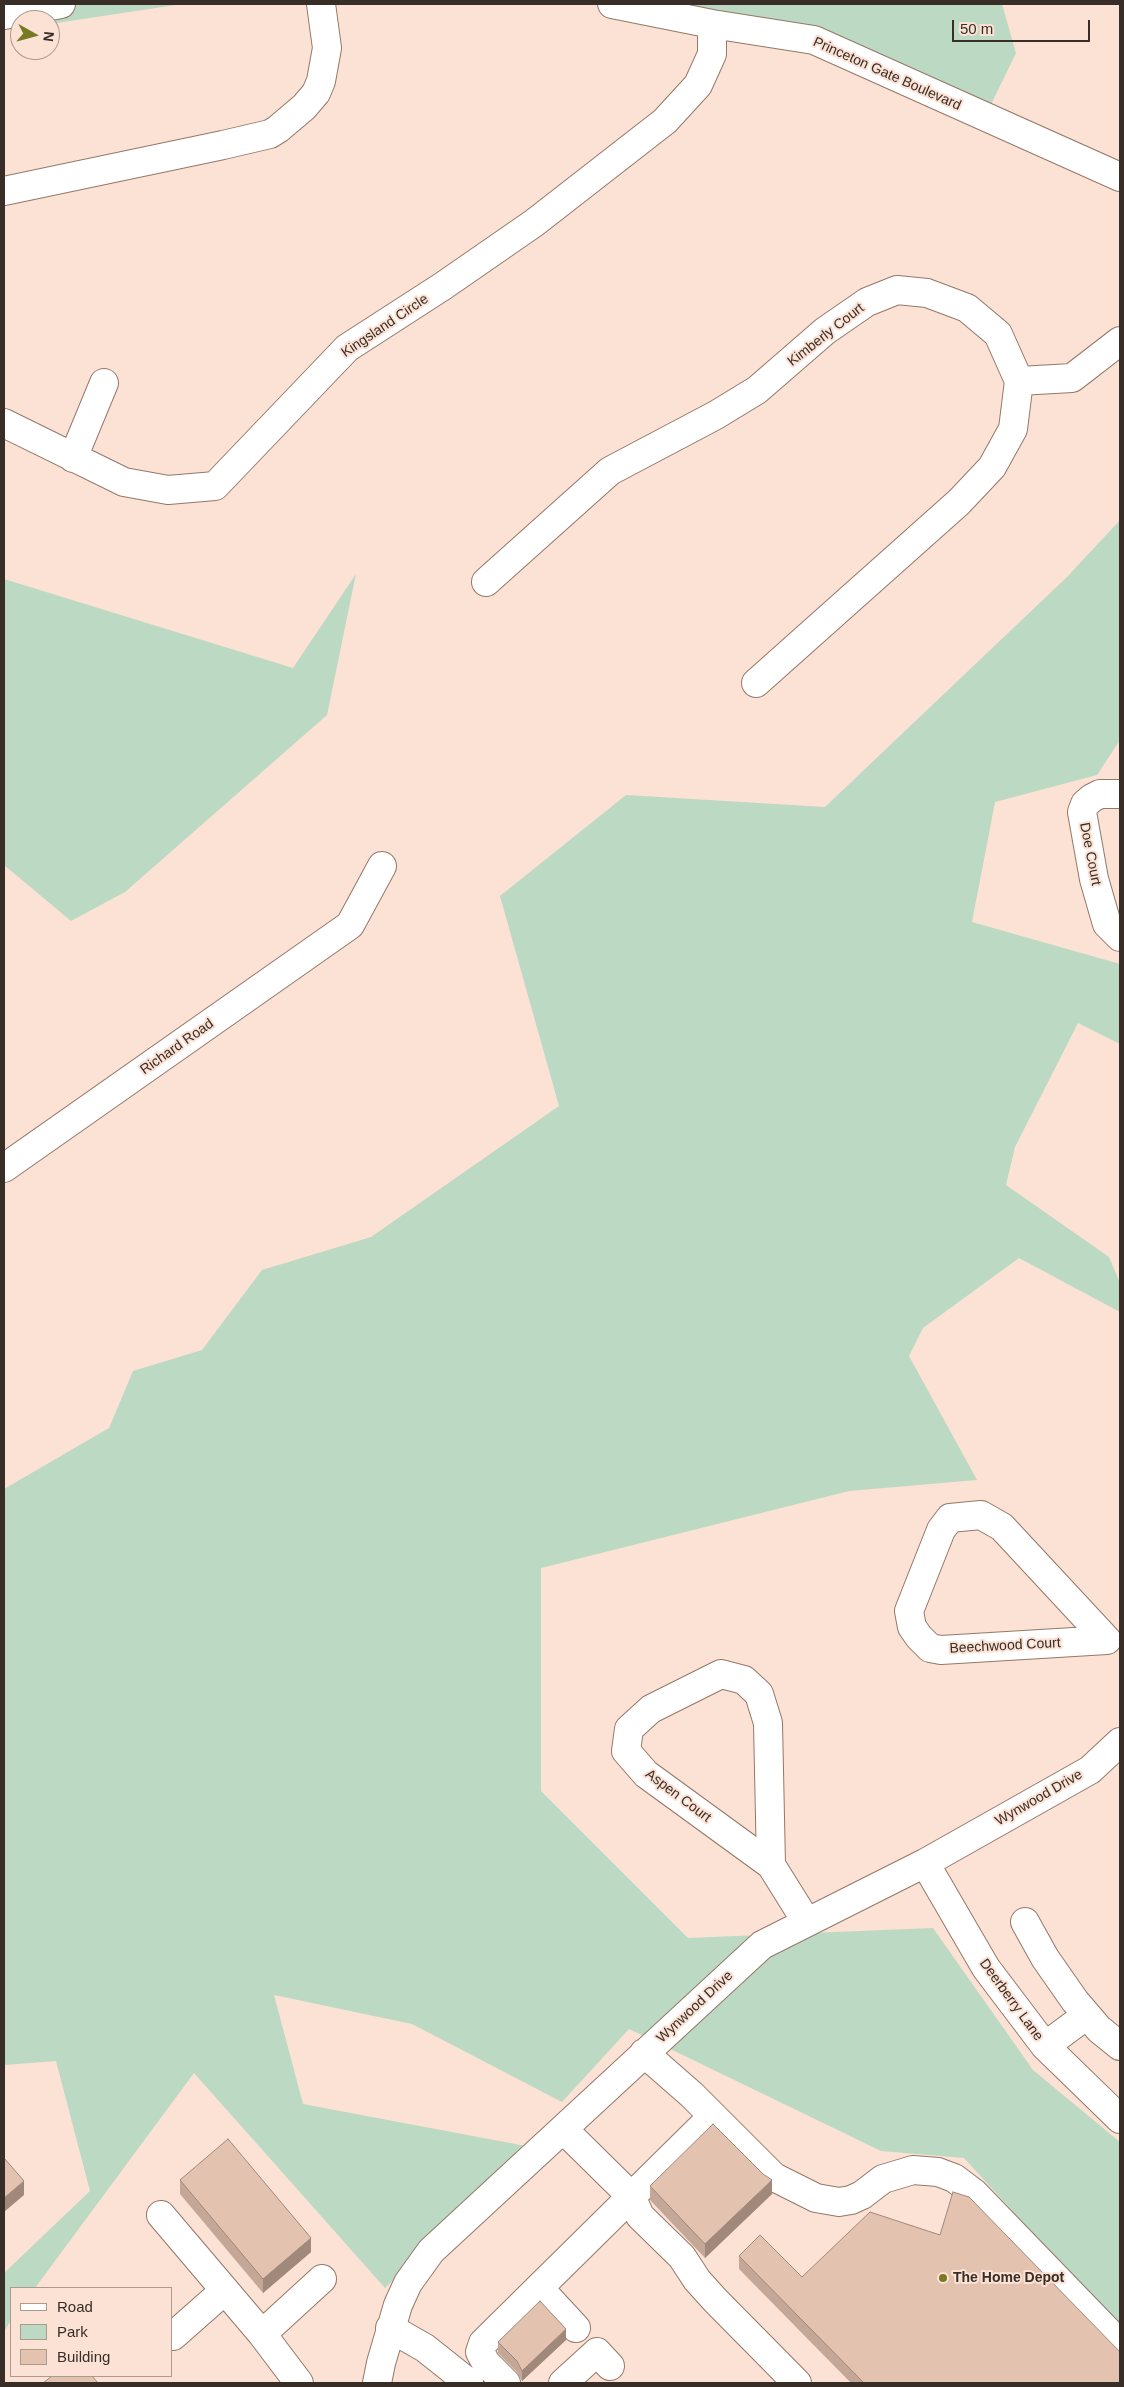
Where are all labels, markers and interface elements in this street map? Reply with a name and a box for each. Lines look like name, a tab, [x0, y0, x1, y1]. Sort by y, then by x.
north arrow	[10, 10, 60, 60]
scale bar	[954, 10, 1092, 42]
text: 50 m	[960, 20, 993, 37]
text: N	[40, 31, 57, 43]
street label: Princeton Gate Boulevard	[810, 34, 964, 114]
street label: Kingsland Circle	[338, 291, 432, 361]
street label: Kimberly Court	[784, 300, 868, 370]
street label: Doe Court	[1076, 821, 1104, 887]
street label: Richard Road	[137, 1016, 217, 1078]
street label: Beechwood Court	[949, 1635, 1061, 1657]
street label: Aspen Court	[642, 1766, 714, 1826]
street label: Wynwood Drive	[992, 1766, 1086, 1830]
street label: Deerberry Lane	[976, 1956, 1046, 2044]
street label: Wynwood Drive	[653, 1967, 737, 2047]
place label: The Home Depot	[953, 2270, 1064, 2286]
marker: The Home Depot	[937, 2272, 949, 2284]
legend	[10, 2287, 172, 2377]
text: Road	[57, 2298, 93, 2315]
text: Park	[57, 2323, 88, 2340]
text: Building	[57, 2348, 110, 2365]

